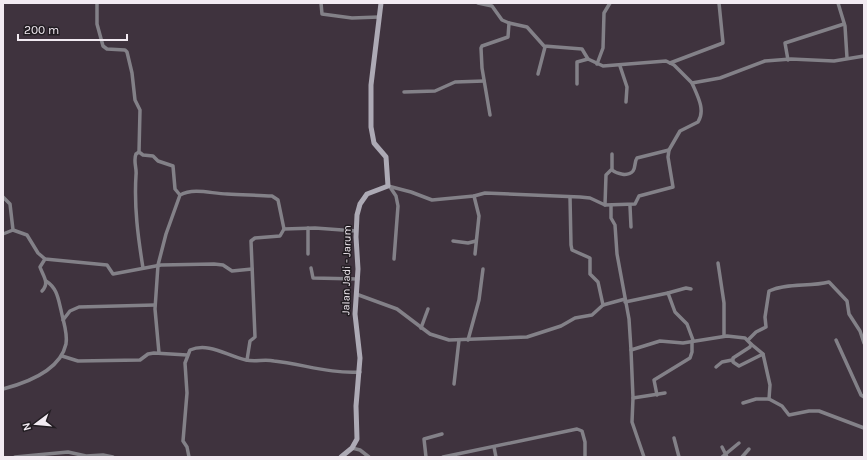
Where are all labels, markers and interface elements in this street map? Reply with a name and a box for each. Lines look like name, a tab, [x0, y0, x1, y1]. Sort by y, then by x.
scale bar	[18, 16, 127, 42]
text: 200 m	[24, 23, 59, 37]
street label: Jalan Jadi - Jarum	[339, 225, 354, 315]
north arrow	[16, 404, 56, 444]
text: N	[20, 421, 34, 432]

